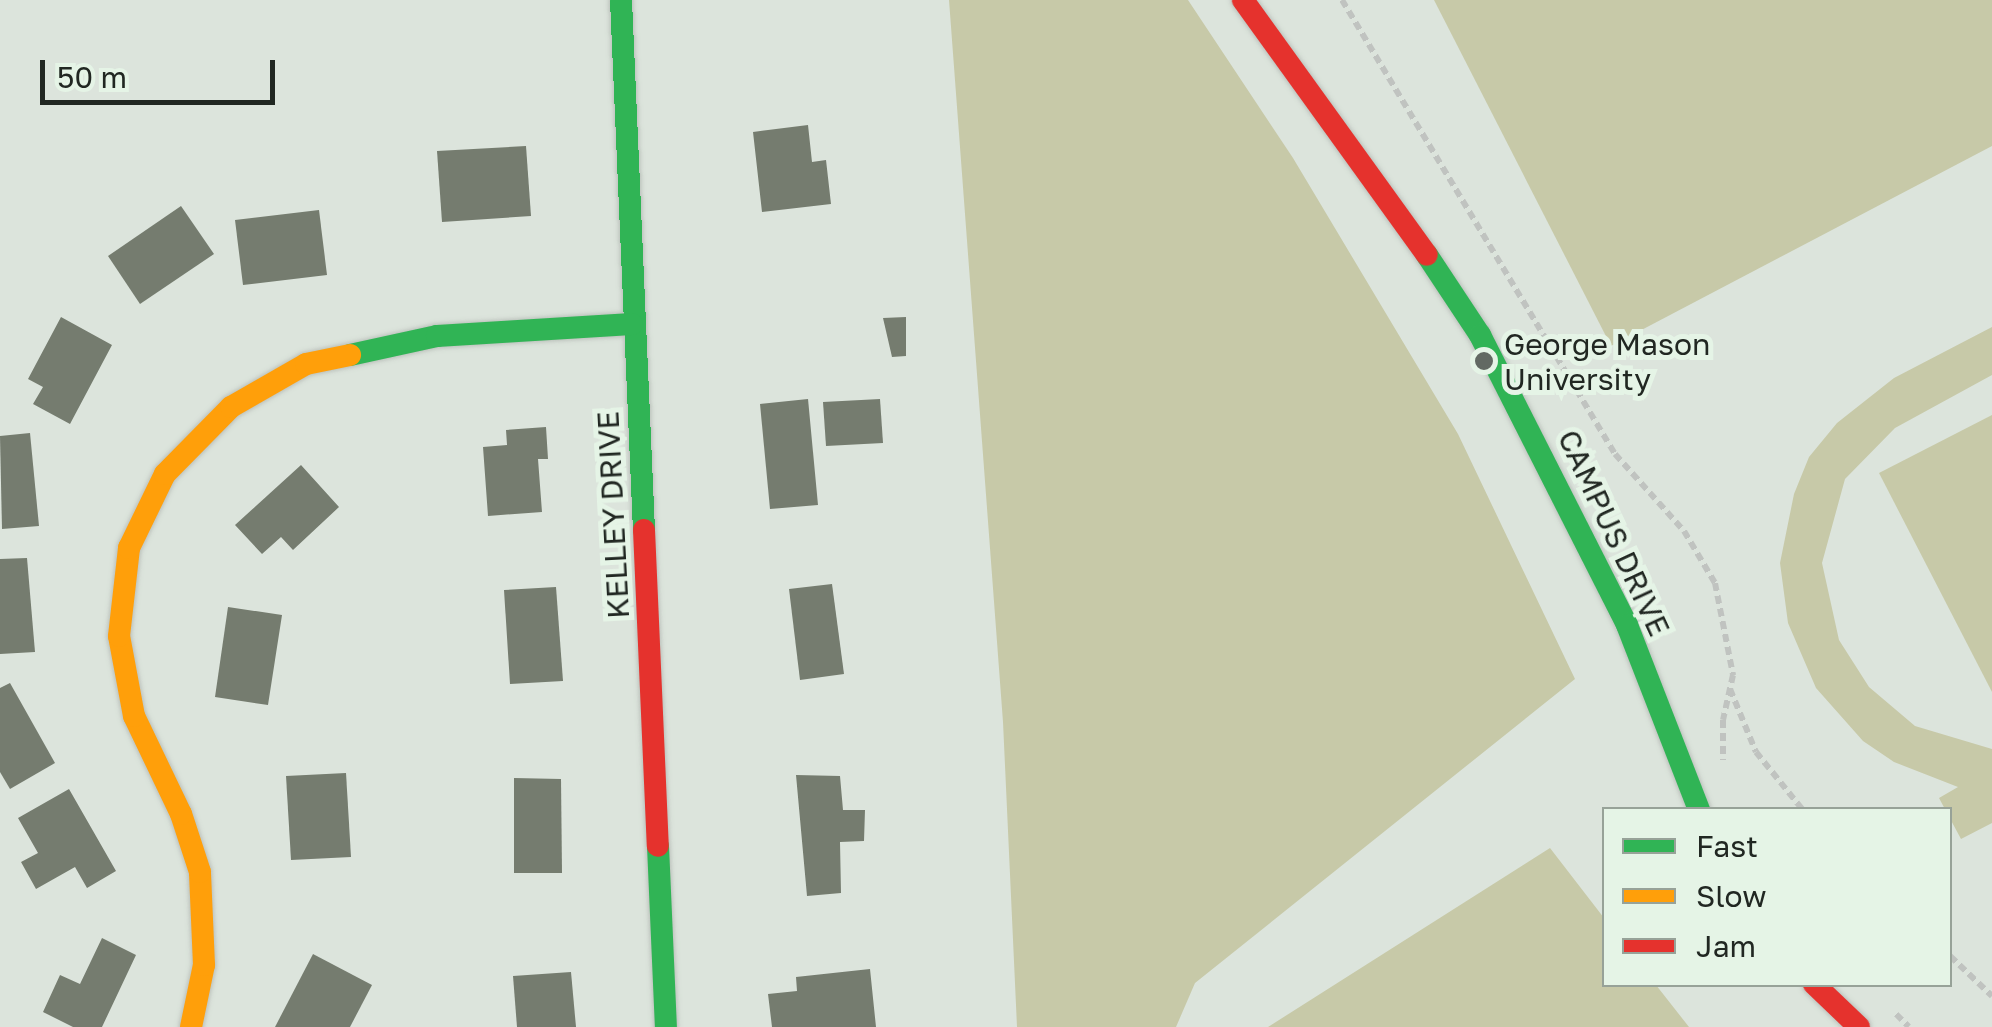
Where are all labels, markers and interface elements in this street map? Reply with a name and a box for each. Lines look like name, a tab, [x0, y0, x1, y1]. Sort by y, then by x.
scale bar	[45, 40, 280, 102]
text: 50 m	[57, 59, 127, 95]
place label: George Mason University	[1504, 326, 1710, 396]
marker: George Mason University	[1473, 350, 1495, 372]
street label: KELLEY DRIVE	[590, 410, 636, 620]
street label: CAMPUS DRIVE	[1551, 424, 1677, 642]
legend	[1602, 807, 1952, 987]
text: Fast	[1696, 828, 1758, 864]
text: Slow	[1696, 878, 1767, 914]
text: Jam	[1696, 928, 1756, 964]

